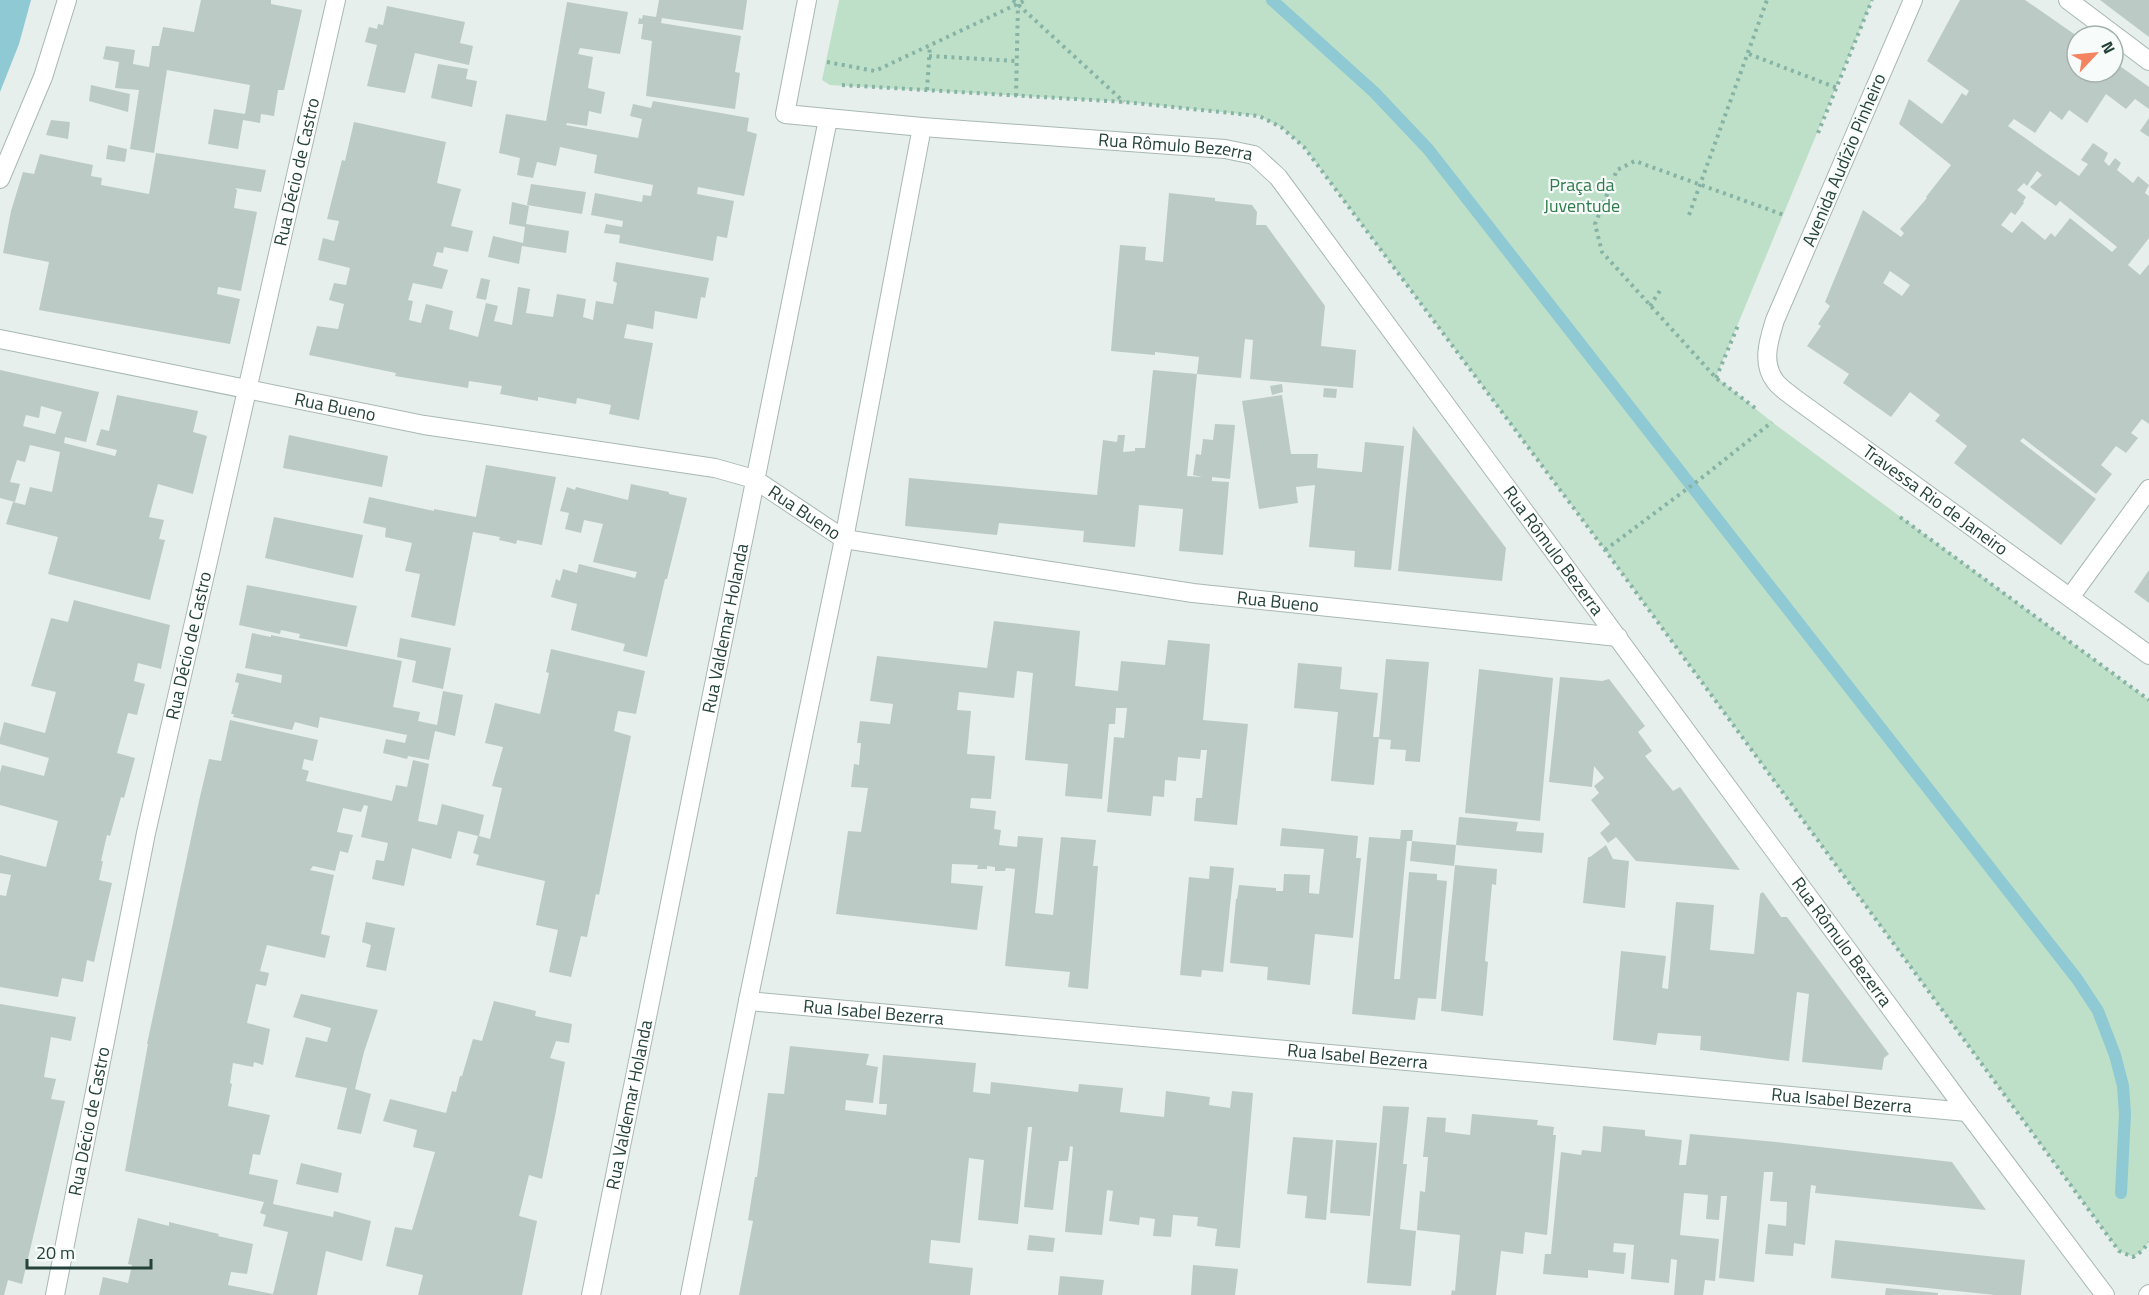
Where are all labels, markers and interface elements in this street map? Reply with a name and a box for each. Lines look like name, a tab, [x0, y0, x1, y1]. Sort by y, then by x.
north arrow	[2065, 24, 2125, 84]
text: N	[2095, 37, 2122, 58]
street label: Avenida Audízio Pinheiro	[1795, 69, 1892, 251]
street label: Rua Décio de Castro	[266, 95, 326, 249]
street label: Rua Rômulo Bezerra	[1097, 126, 1255, 167]
park label: Praça da Juventude	[1544, 171, 1620, 219]
street label: Rua Bueno	[292, 385, 378, 428]
street label: Travessa Rio de Janeiro	[1857, 438, 2014, 562]
street label: Rua Bueno	[763, 478, 847, 546]
street label: Rua Rômulo Bezerra	[1497, 480, 1611, 621]
street label: Rua Valdemar Holanda	[695, 541, 755, 716]
street label: Rua Décio de Castro	[158, 569, 218, 722]
street label: Rua Bueno	[1236, 584, 1320, 619]
street label: Rua Rômulo Bezerra	[1785, 871, 1899, 1012]
street label: Rua Isabel Bezerra	[802, 992, 945, 1032]
street label: Rua Valdemar Holanda	[599, 1017, 659, 1192]
street label: Rua Isabel Bezerra	[1286, 1036, 1429, 1076]
street label: Rua Décio de Castro	[61, 1044, 117, 1198]
street label: Rua Isabel Bezerra	[1770, 1080, 1913, 1120]
scale bar	[27, 1232, 152, 1270]
text: 20 m	[36, 1239, 75, 1266]

